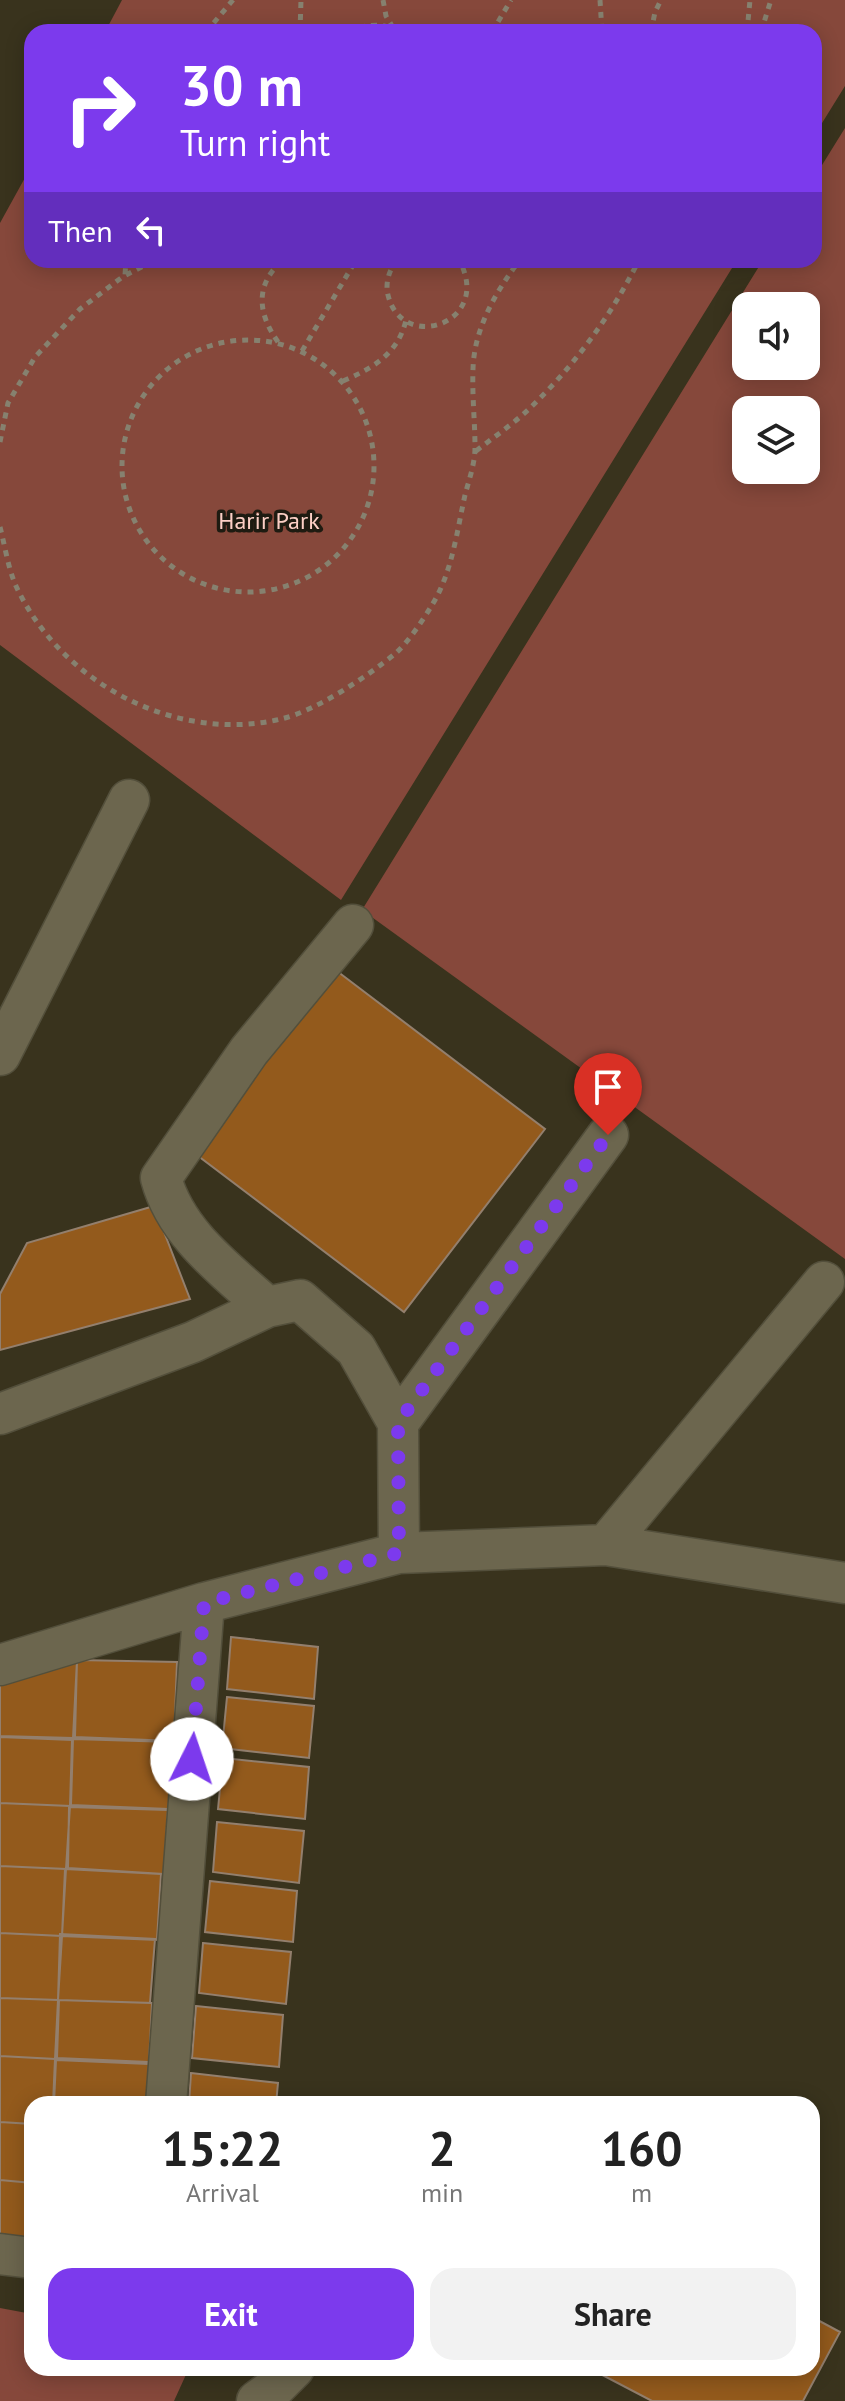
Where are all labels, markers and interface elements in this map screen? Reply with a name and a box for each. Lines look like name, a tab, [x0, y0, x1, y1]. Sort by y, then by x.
text: 30 m	[180, 49, 303, 121]
icon: right	[48, 56, 152, 160]
text: Turn right	[180, 119, 330, 166]
icon: left	[129, 208, 173, 252]
text: Then	[48, 211, 113, 250]
map controls	[732, 292, 820, 484]
button: sound	[732, 292, 820, 380]
button: layers	[732, 396, 820, 484]
park label: Harir Park	[218, 505, 320, 536]
pin	[574, 1053, 642, 1135]
icon: arrive	[586, 1065, 630, 1109]
position arrow	[150, 1717, 234, 1801]
text: 15:22	[162, 2117, 283, 2179]
text: 2	[428, 2117, 456, 2179]
text: 160	[601, 2117, 682, 2179]
text: Arrival	[186, 2176, 259, 2209]
text: min	[421, 2176, 463, 2209]
text: m	[631, 2176, 652, 2209]
button: Exit	[48, 2268, 414, 2360]
button: Share	[430, 2268, 796, 2360]

